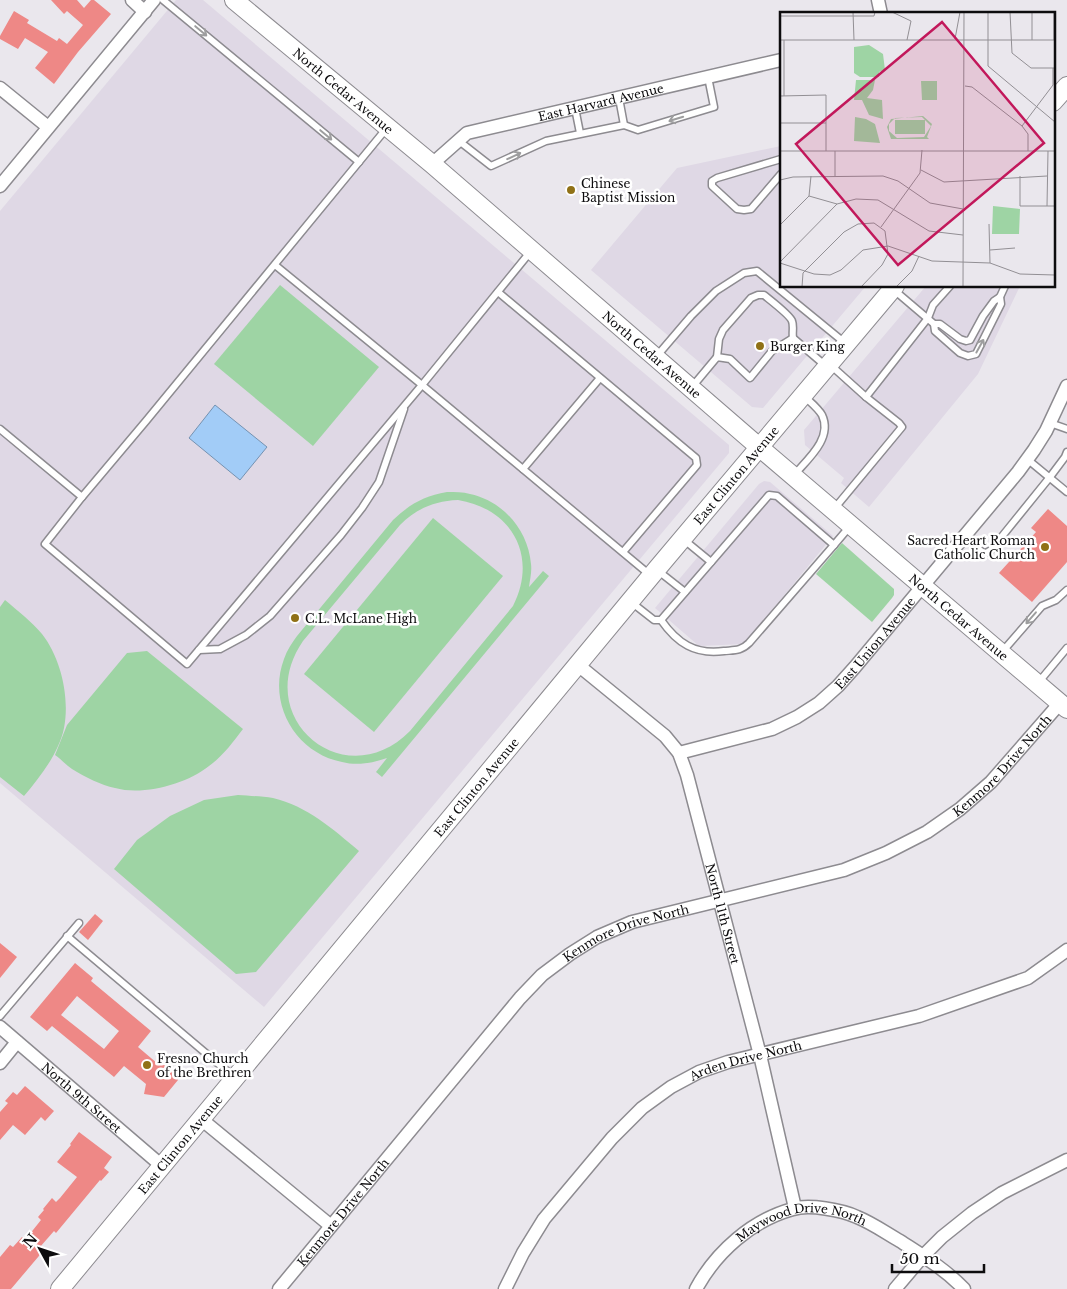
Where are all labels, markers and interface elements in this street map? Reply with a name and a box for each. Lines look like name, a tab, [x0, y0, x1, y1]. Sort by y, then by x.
inset map	[780, 12, 1054, 288]
one-way arrow	[194, 25, 207, 36]
street label: North Cedar Avenue	[290, 45, 397, 137]
street label: East Harvard Avenue	[536, 80, 665, 124]
one-way arrow	[668, 114, 684, 124]
one-way arrow	[320, 129, 333, 140]
one-way arrow	[506, 150, 521, 160]
place label: Chinese Baptist Mission	[581, 176, 675, 205]
marker: Chinese Baptist Mission	[565, 184, 577, 196]
street label: North Cedar Avenue	[600, 308, 704, 401]
one-way arrow	[975, 338, 985, 353]
place label: Burger King	[770, 339, 845, 354]
marker: Burger King	[754, 340, 766, 352]
street label: East Clinton Avenue	[690, 423, 782, 527]
place label: Sacred Heart Roman Catholic Church	[907, 533, 1035, 562]
marker: Sacred Heart Roman Catholic Church	[1039, 541, 1051, 553]
street label: North Cedar Avenue	[906, 571, 1012, 664]
street label: East Union Avenue	[832, 594, 918, 692]
place label: C.L. McLane High	[305, 611, 417, 626]
one-way arrow	[1025, 611, 1037, 624]
marker: C.L. McLane High	[289, 612, 301, 624]
street label: Kenmore Drive North	[950, 711, 1054, 819]
street label: East Clinton Avenue	[431, 734, 522, 840]
street label: North 11th Street	[703, 862, 744, 966]
street label: Kenmore Drive North	[560, 901, 690, 964]
street label: Arden Drive North	[686, 1037, 803, 1084]
place label: Fresno Church of the Brethren	[157, 1051, 252, 1080]
street label: North 9th Street	[39, 1059, 125, 1136]
marker: Fresno Church of the Brethren	[141, 1059, 153, 1071]
street label: East Clinton Avenue	[135, 1092, 225, 1197]
street label: Kenmore Drive North	[294, 1155, 392, 1269]
street label: Maywood Drive North	[733, 1200, 869, 1245]
north arrow	[15, 1224, 65, 1274]
text: N	[19, 1230, 41, 1251]
scale bar	[892, 1242, 984, 1274]
text: 50 m	[900, 1249, 940, 1268]

